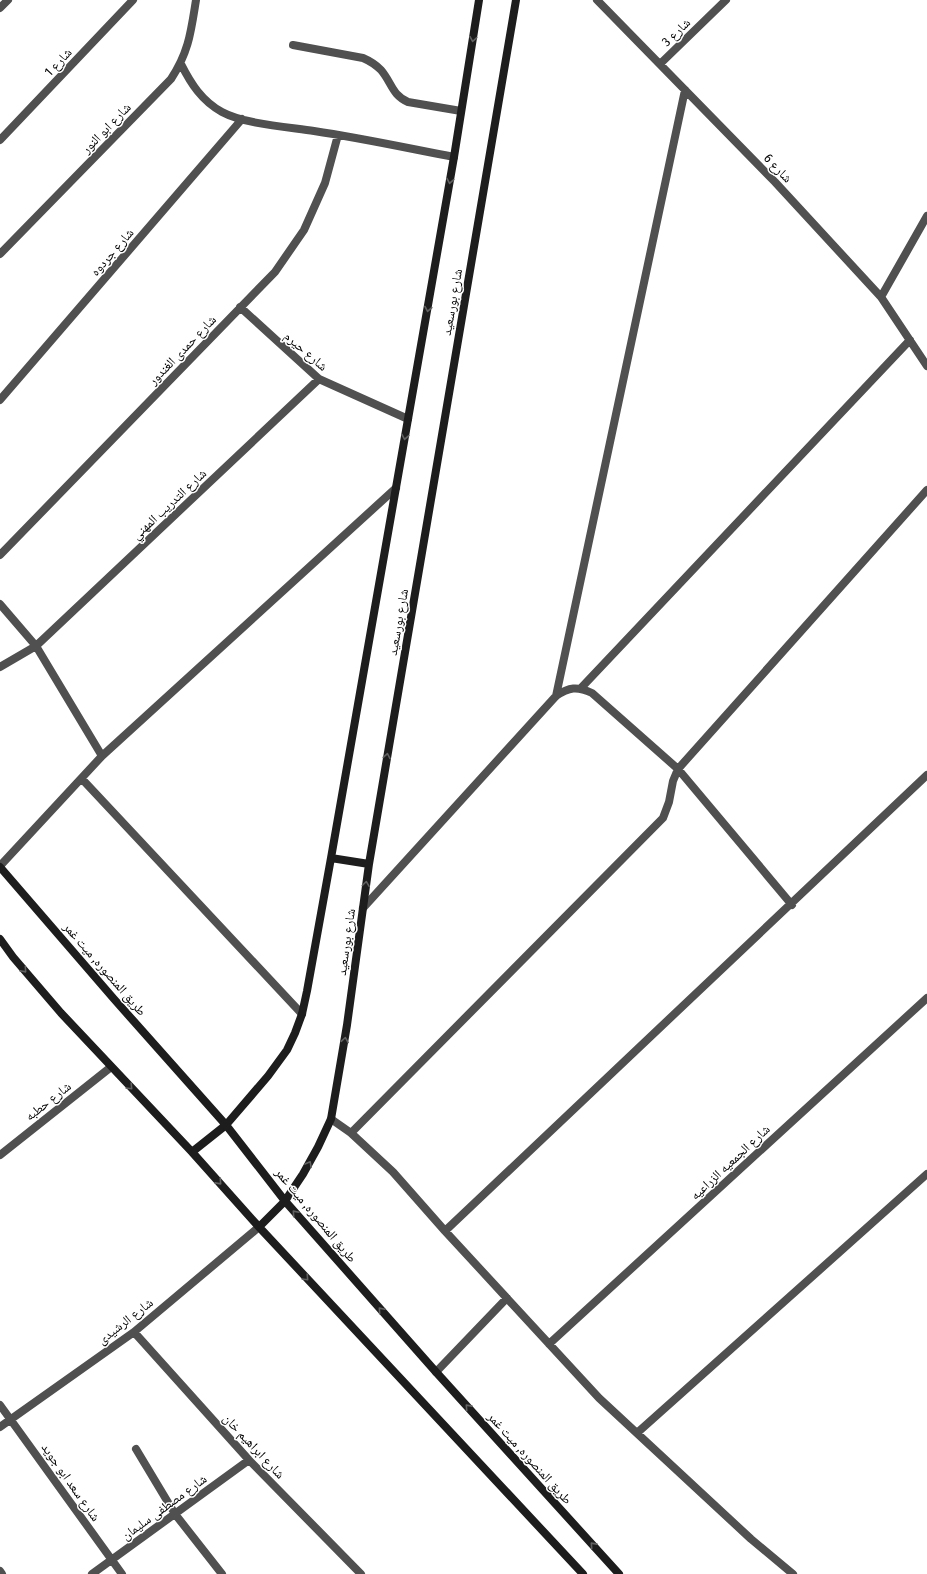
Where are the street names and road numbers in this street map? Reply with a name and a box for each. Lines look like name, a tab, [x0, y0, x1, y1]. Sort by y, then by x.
street label: شارع 3	[659, 15, 695, 51]
street label: شارع 1	[41, 45, 76, 80]
street label: شارع ابو النور	[78, 100, 135, 158]
street label: شارع 6	[759, 150, 795, 187]
street label: شارع جردوه	[87, 225, 138, 280]
street label: شارع بورسعيد	[439, 268, 467, 337]
street label: شارع حمدى الغندور	[144, 312, 220, 390]
street label: شارع حيرم	[280, 328, 331, 375]
street label: شارع التدريب المهني	[129, 466, 212, 545]
street label: شارع بورسعيد	[385, 588, 413, 657]
street label: شارع بورسعيد	[334, 908, 360, 977]
street label: طريق المنصوره, ميت غمر	[59, 919, 150, 1019]
street label: شارع حطبه	[22, 1079, 75, 1125]
street label: شارع الجمعيه الزراعيه	[687, 1121, 774, 1204]
street label: طريق المنصوره, ميت غمر	[271, 1164, 360, 1266]
street label: شارع الرشيدى	[94, 1295, 157, 1349]
street label: طريق المنصوره, ميت غمر	[483, 1408, 575, 1508]
street label: شارع ابراهيم خان	[219, 1410, 288, 1483]
street label: شارع سعد ابو جويد	[37, 1440, 103, 1525]
street label: شارع مصطفى سليمان	[118, 1471, 211, 1545]

